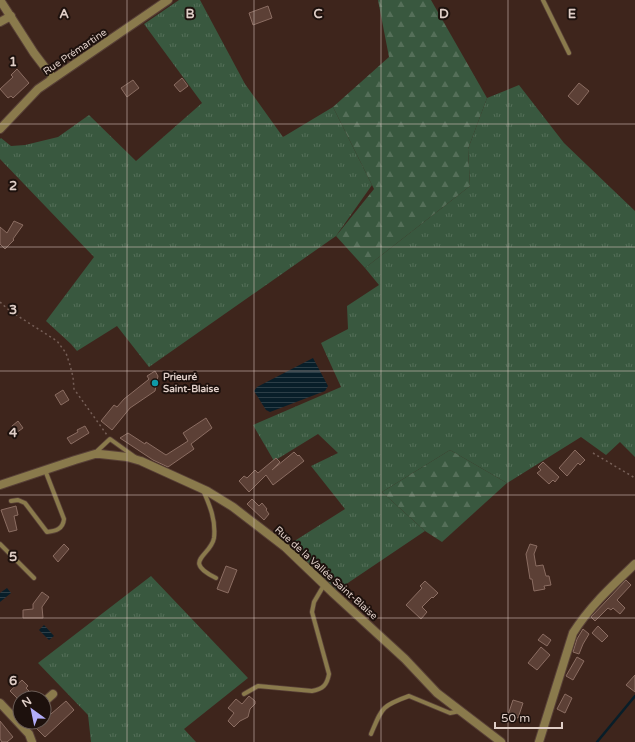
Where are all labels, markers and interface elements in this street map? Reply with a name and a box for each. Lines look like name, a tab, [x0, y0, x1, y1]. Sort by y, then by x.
text: A	[59, 6, 69, 22]
text: B	[185, 6, 195, 22]
text: C	[313, 6, 323, 22]
text: D	[439, 6, 449, 22]
text: E	[568, 6, 576, 22]
street label: Rue Prémartine	[41, 26, 109, 78]
text: 1	[9, 54, 17, 70]
text: 2	[9, 178, 17, 194]
text: 3	[9, 302, 17, 318]
place label: Prieuré Saint-Blaise	[163, 371, 219, 395]
marker: Prieuré Saint-Blaise	[150, 378, 160, 388]
text: 4	[9, 425, 18, 441]
street label: Rue de la Vallée Saint-Blaise	[272, 524, 380, 622]
text: 5	[9, 549, 17, 565]
text: 6	[9, 673, 17, 689]
north arrow	[12, 690, 52, 730]
text: N	[20, 694, 34, 710]
scale bar	[495, 704, 562, 730]
text: 50 m	[501, 711, 530, 725]

